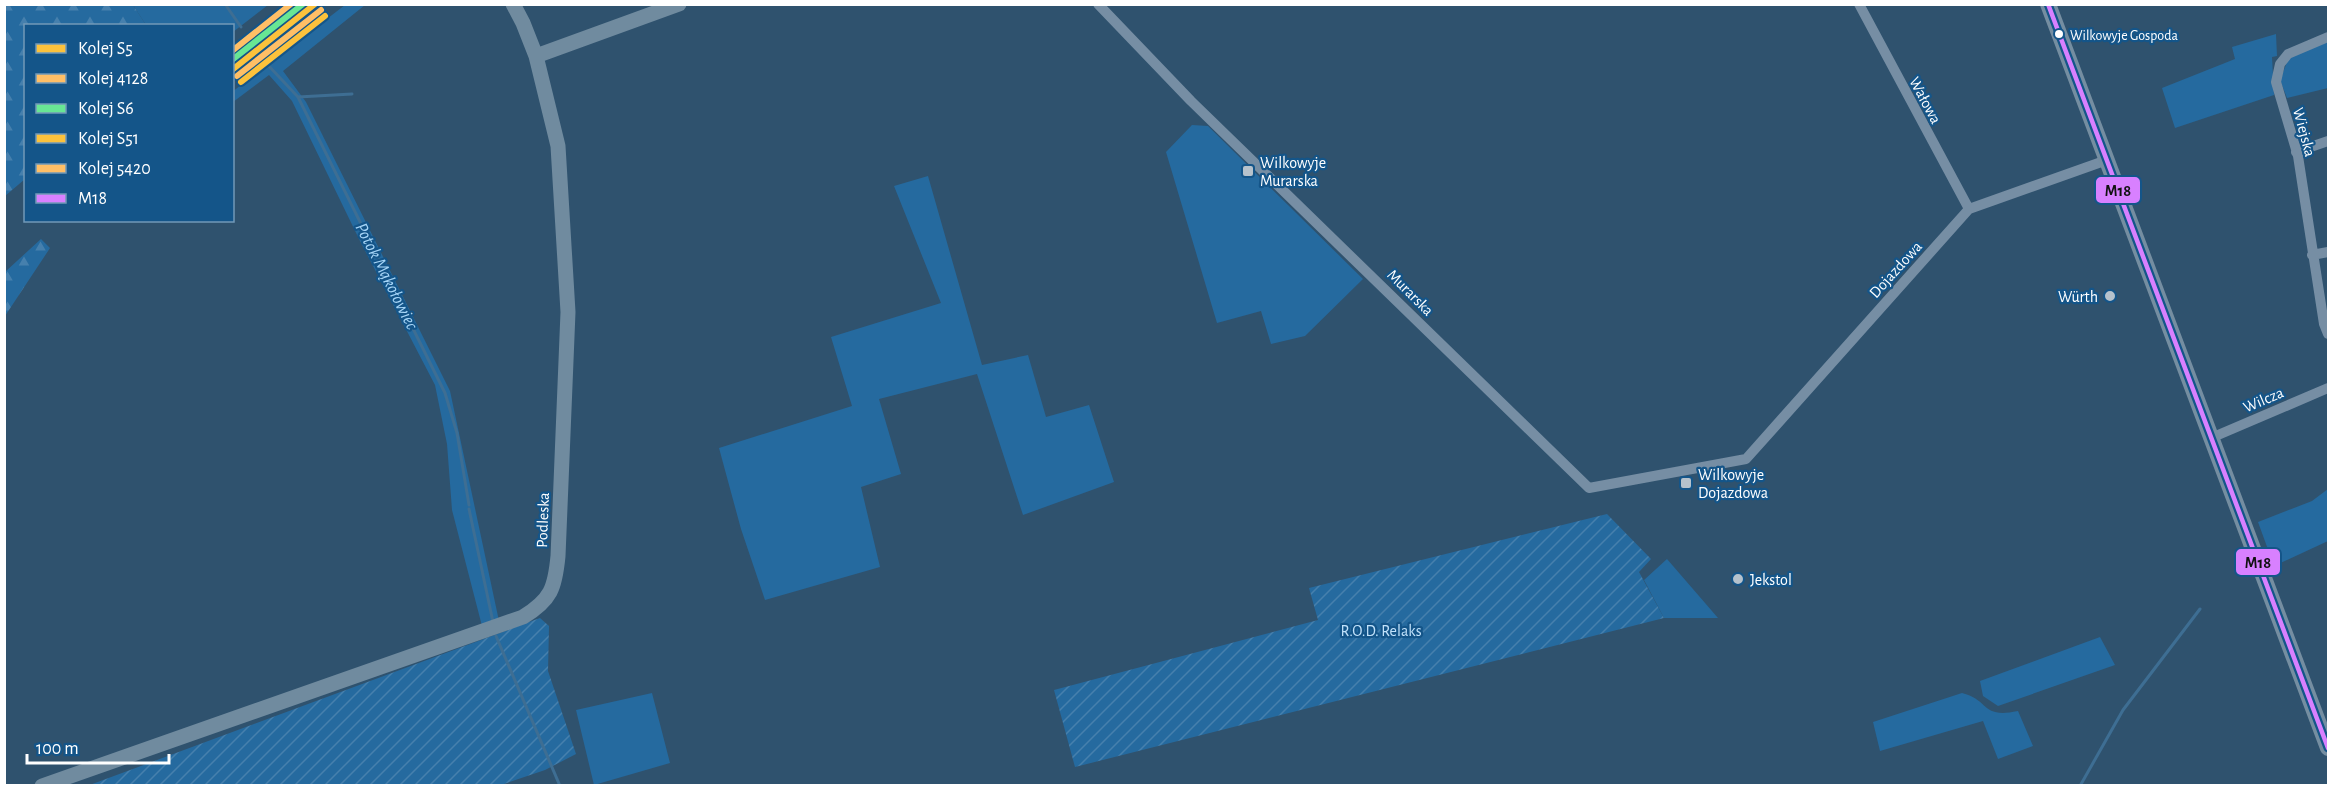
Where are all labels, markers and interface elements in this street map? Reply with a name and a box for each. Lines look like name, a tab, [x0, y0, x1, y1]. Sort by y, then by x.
legend	[24, 24, 234, 222]
marker: Wilkowyje Gospoda	[2053, 28, 2065, 40]
place label: Wilkowyje Gospoda	[2070, 29, 2178, 43]
text: Kolej S5	[78, 40, 133, 58]
text: Kolej 4128	[78, 70, 148, 88]
street label: Wałowa	[1906, 74, 1944, 127]
text: Kolej S6	[78, 100, 134, 118]
street label: Wiejska	[2289, 106, 2318, 159]
text: Kolej S51	[78, 130, 139, 148]
place label: Wilkowyje Murarska	[1260, 155, 1326, 189]
text: Kolej 5420	[78, 160, 151, 178]
marker: Wilkowyje Murarska	[1241, 164, 1255, 178]
line badge: M18	[2095, 176, 2141, 204]
text: M18	[2105, 183, 2131, 199]
text: M18	[78, 190, 107, 208]
water label: Potok Mąkołowiec	[352, 220, 421, 334]
street label: Dojazdowa	[1866, 238, 1926, 302]
street label: Murarska	[1384, 267, 1436, 319]
place label: Würth	[2058, 289, 2098, 305]
marker: Würth	[2103, 289, 2117, 303]
street label: Wilcza	[2241, 384, 2286, 416]
place label: Wilkowyje Dojazdowa	[1698, 467, 1768, 502]
marker: Wilkowyje Dojazdowa	[1679, 476, 1693, 490]
street label: Podleska	[534, 492, 552, 548]
line badge: M18	[2235, 548, 2281, 576]
text: M18	[2245, 555, 2271, 571]
marker: Jekstol	[1731, 572, 1745, 586]
place label: Jekstol	[1750, 572, 1792, 588]
park label: R.O.D. Relaks	[1340, 623, 1422, 639]
scale bar	[27, 727, 170, 765]
text: 100 m	[36, 740, 79, 758]

